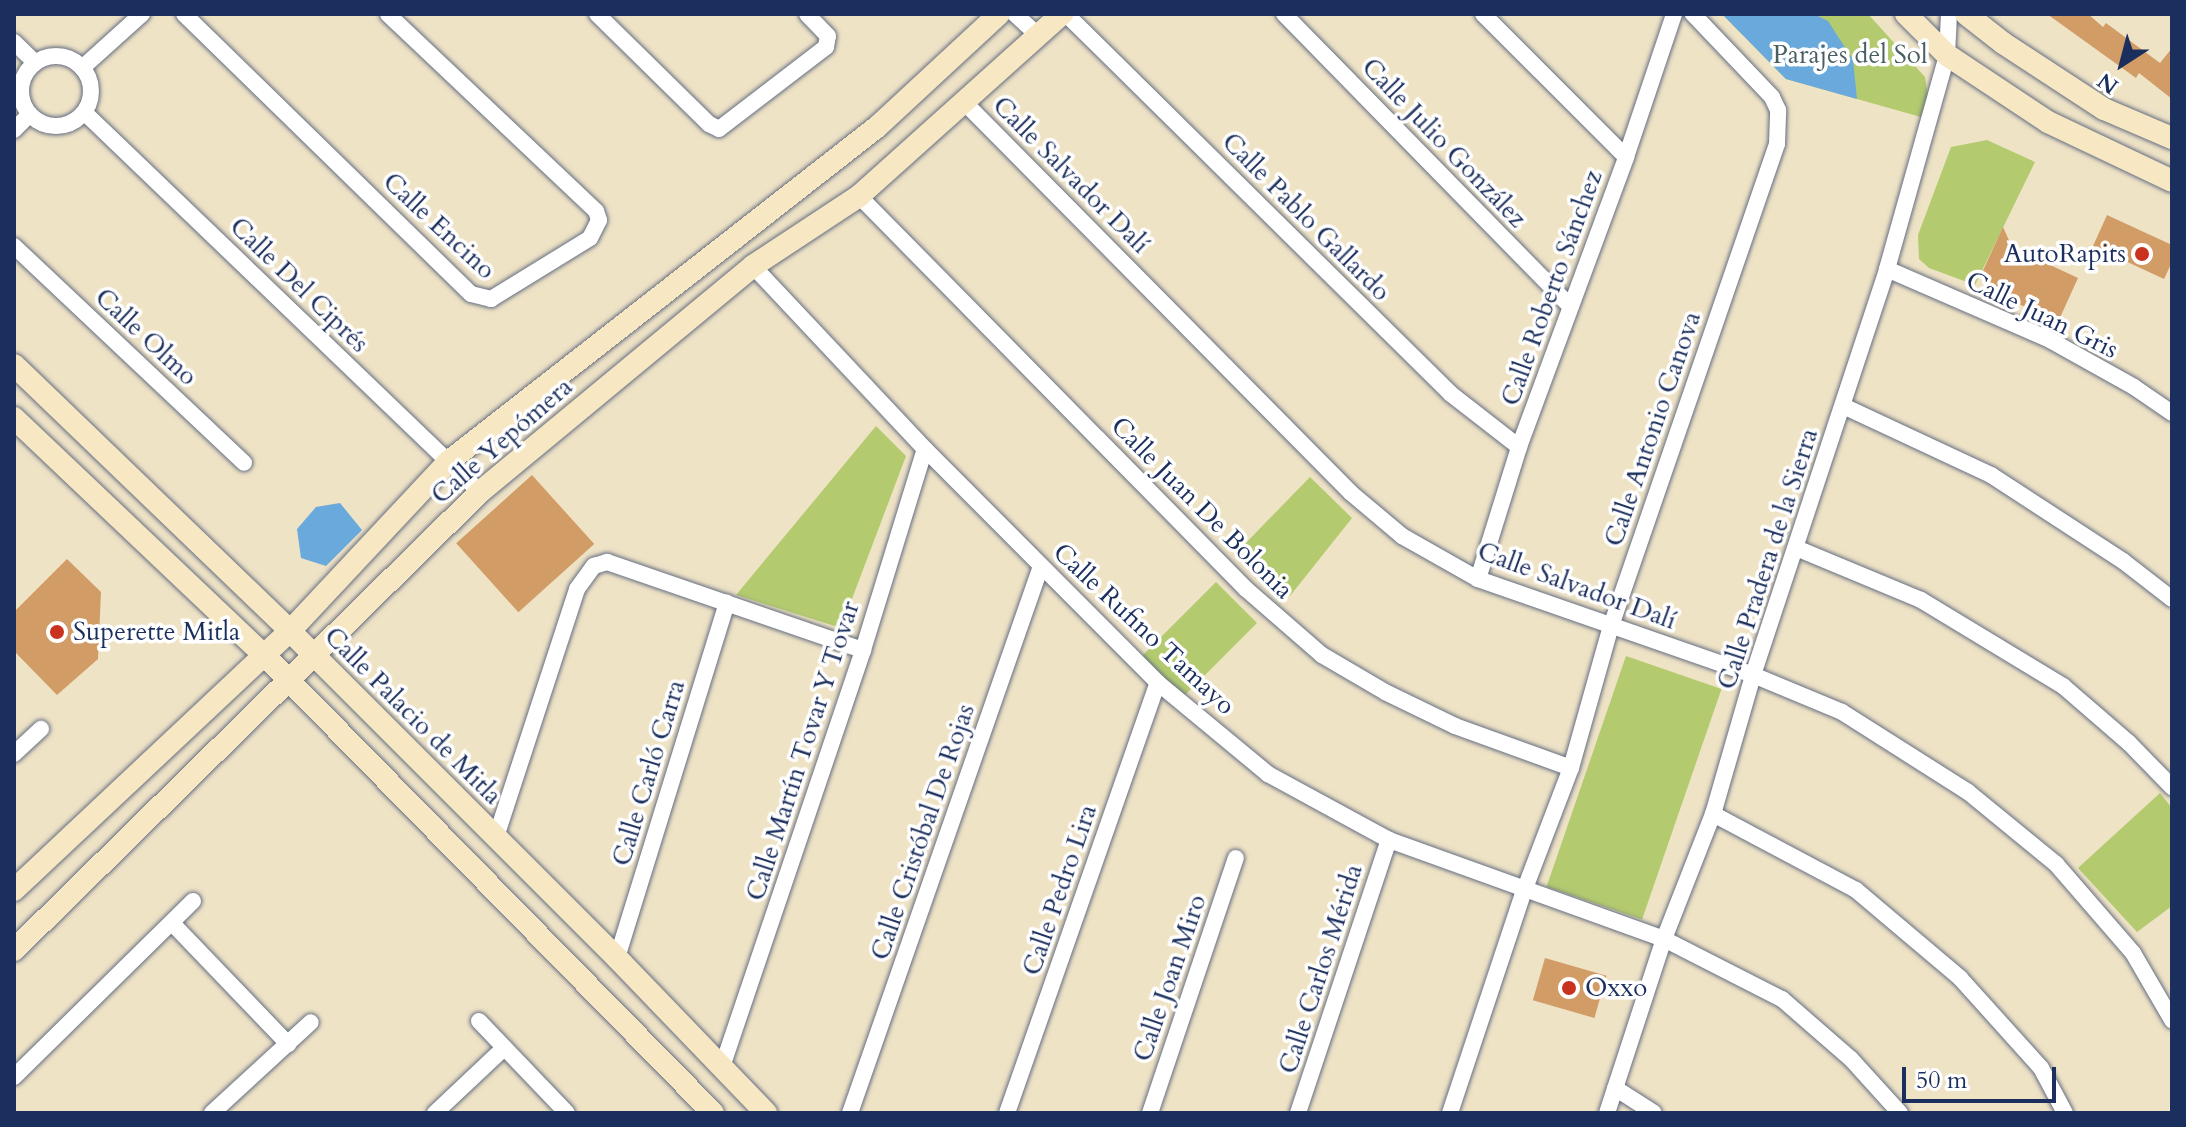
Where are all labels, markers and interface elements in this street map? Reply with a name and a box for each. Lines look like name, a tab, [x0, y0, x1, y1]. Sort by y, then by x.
north arrow	[2082, 24, 2162, 104]
park label: Parajes del Sol	[1772, 39, 1928, 71]
street label: Calle Julio González	[1355, 52, 1533, 234]
text: N	[2091, 66, 2124, 101]
street label: Calle Salvador Dalí	[986, 90, 1156, 260]
street label: Calle Pablo Gallardo	[1215, 126, 1397, 308]
street label: Calle Encino	[376, 166, 502, 286]
street label: Calle Roberto Sánchez	[1495, 166, 1609, 410]
street label: Calle Del Ciprés	[223, 211, 375, 359]
place label: AutoRapits	[2004, 238, 2126, 270]
marker: AutoRapits	[2133, 245, 2151, 263]
street label: Calle Juan Gris	[1961, 265, 2123, 365]
street label: Calle Olmo	[88, 282, 204, 392]
street label: Calle Antonio Canova	[1598, 308, 1708, 550]
street label: Calle Yepómera	[425, 371, 579, 511]
street label: Calle Juan De Bolonia	[1104, 410, 1300, 606]
street label: Calle Pradera de la Sierra	[1711, 425, 1825, 693]
street label: Calle Salvador Dalí	[1473, 536, 1681, 636]
street label: Calle Rufino Tamayo	[1047, 537, 1241, 721]
street label: Calle Martín Tovar Y Tovar	[740, 597, 866, 905]
place label: Superette Mitla	[73, 616, 240, 648]
street label: Calle Palacio de Mitla	[318, 621, 508, 811]
marker: Superette Mitla	[48, 623, 66, 641]
street label: Calle Carló Carra	[606, 676, 692, 870]
street label: Calle Cristóbal De Rojas	[864, 700, 982, 964]
street label: Calle Pedro Lira	[1016, 801, 1104, 979]
street label: Calle Carlos Mérida	[1272, 860, 1370, 1078]
street label: Calle Joan Miro	[1127, 891, 1213, 1065]
place label: Oxxo	[1585, 972, 1647, 1004]
marker: Oxxo	[1560, 979, 1578, 997]
scale bar	[1906, 1051, 2060, 1101]
text: 50 m	[1916, 1064, 1967, 1097]

